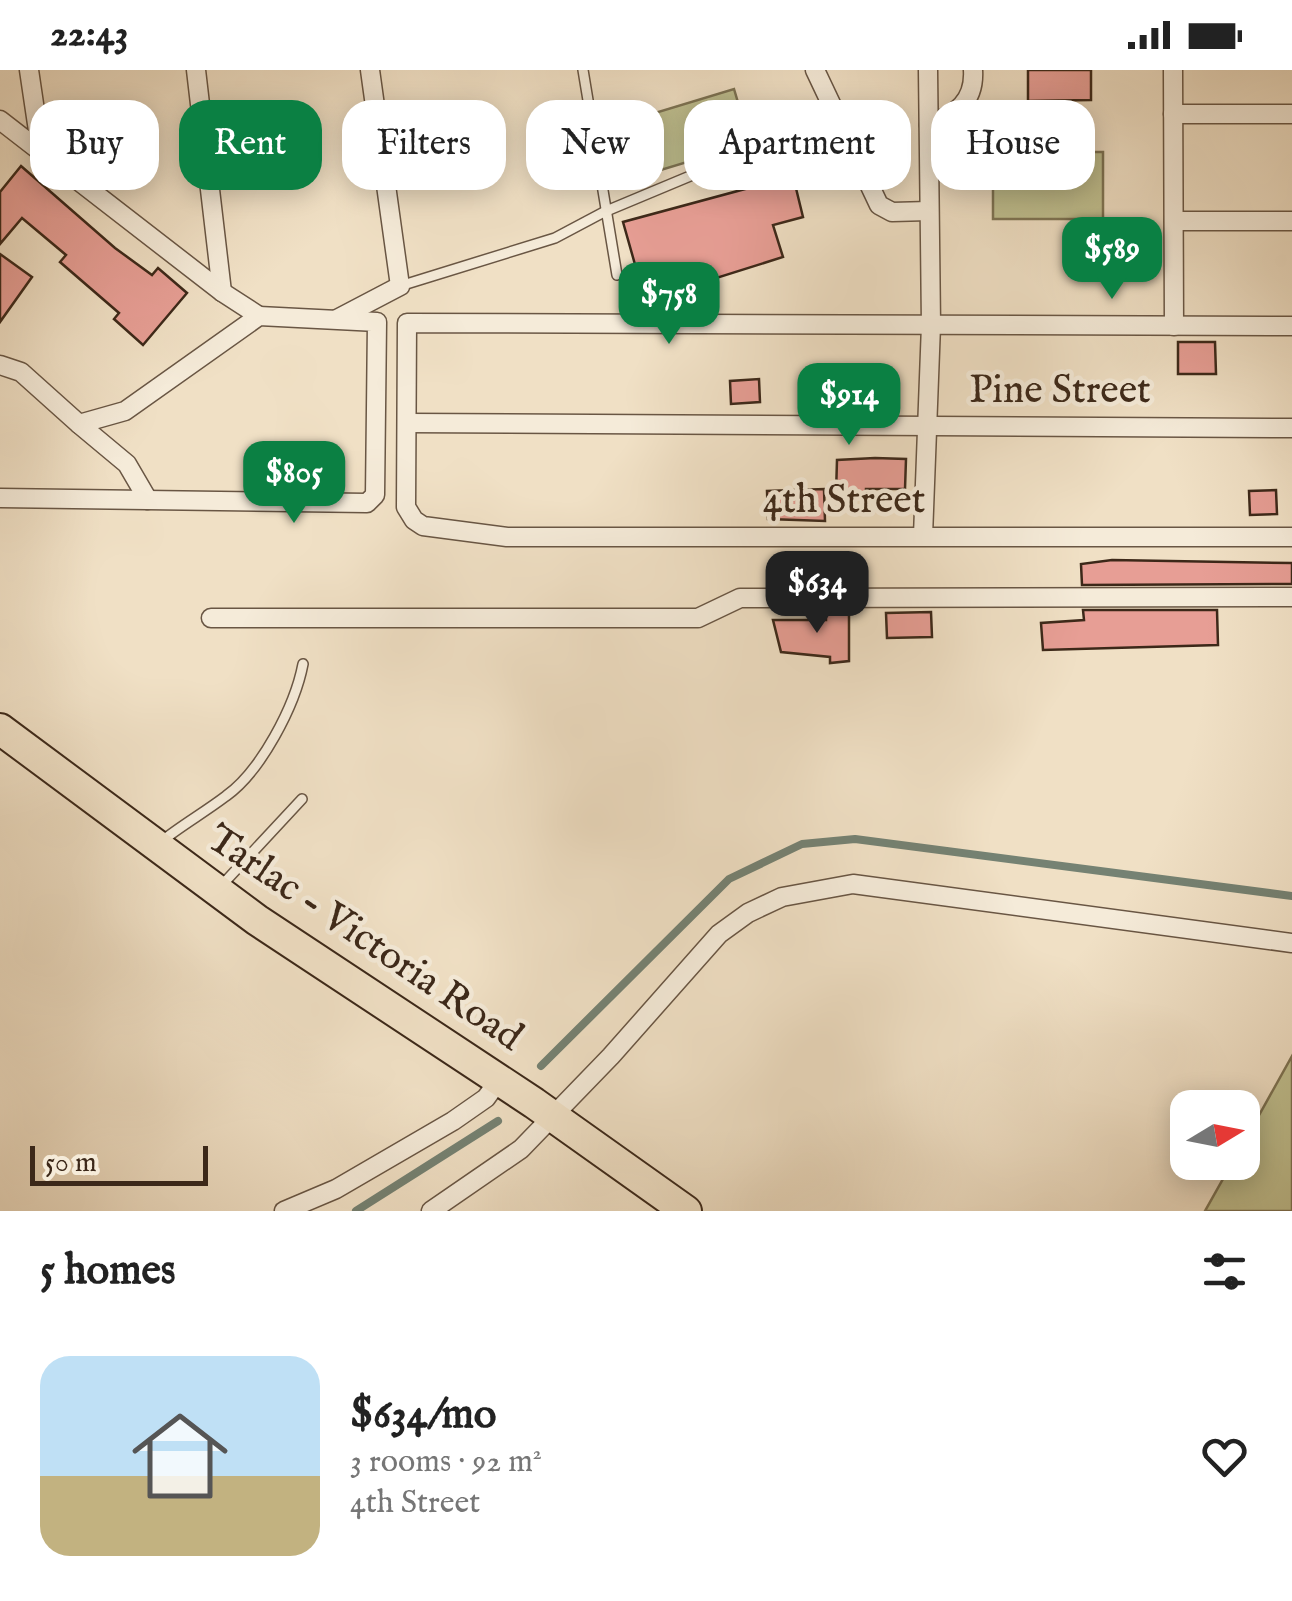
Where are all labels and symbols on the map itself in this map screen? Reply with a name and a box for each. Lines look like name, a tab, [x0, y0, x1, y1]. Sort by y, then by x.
pin: $589	[1053, 217, 1171, 302]
pin: $758	[610, 262, 728, 347]
pin: $914	[790, 363, 908, 448]
street label: Pine Street	[969, 366, 1151, 417]
pin: $805	[235, 441, 353, 526]
street label: 4th Street	[763, 476, 925, 527]
pin: $634	[758, 551, 876, 636]
street label: Tarlac - Victoria Road	[196, 814, 532, 1064]
north arrow	[1170, 1090, 1260, 1180]
scale bar	[30, 1141, 208, 1186]

